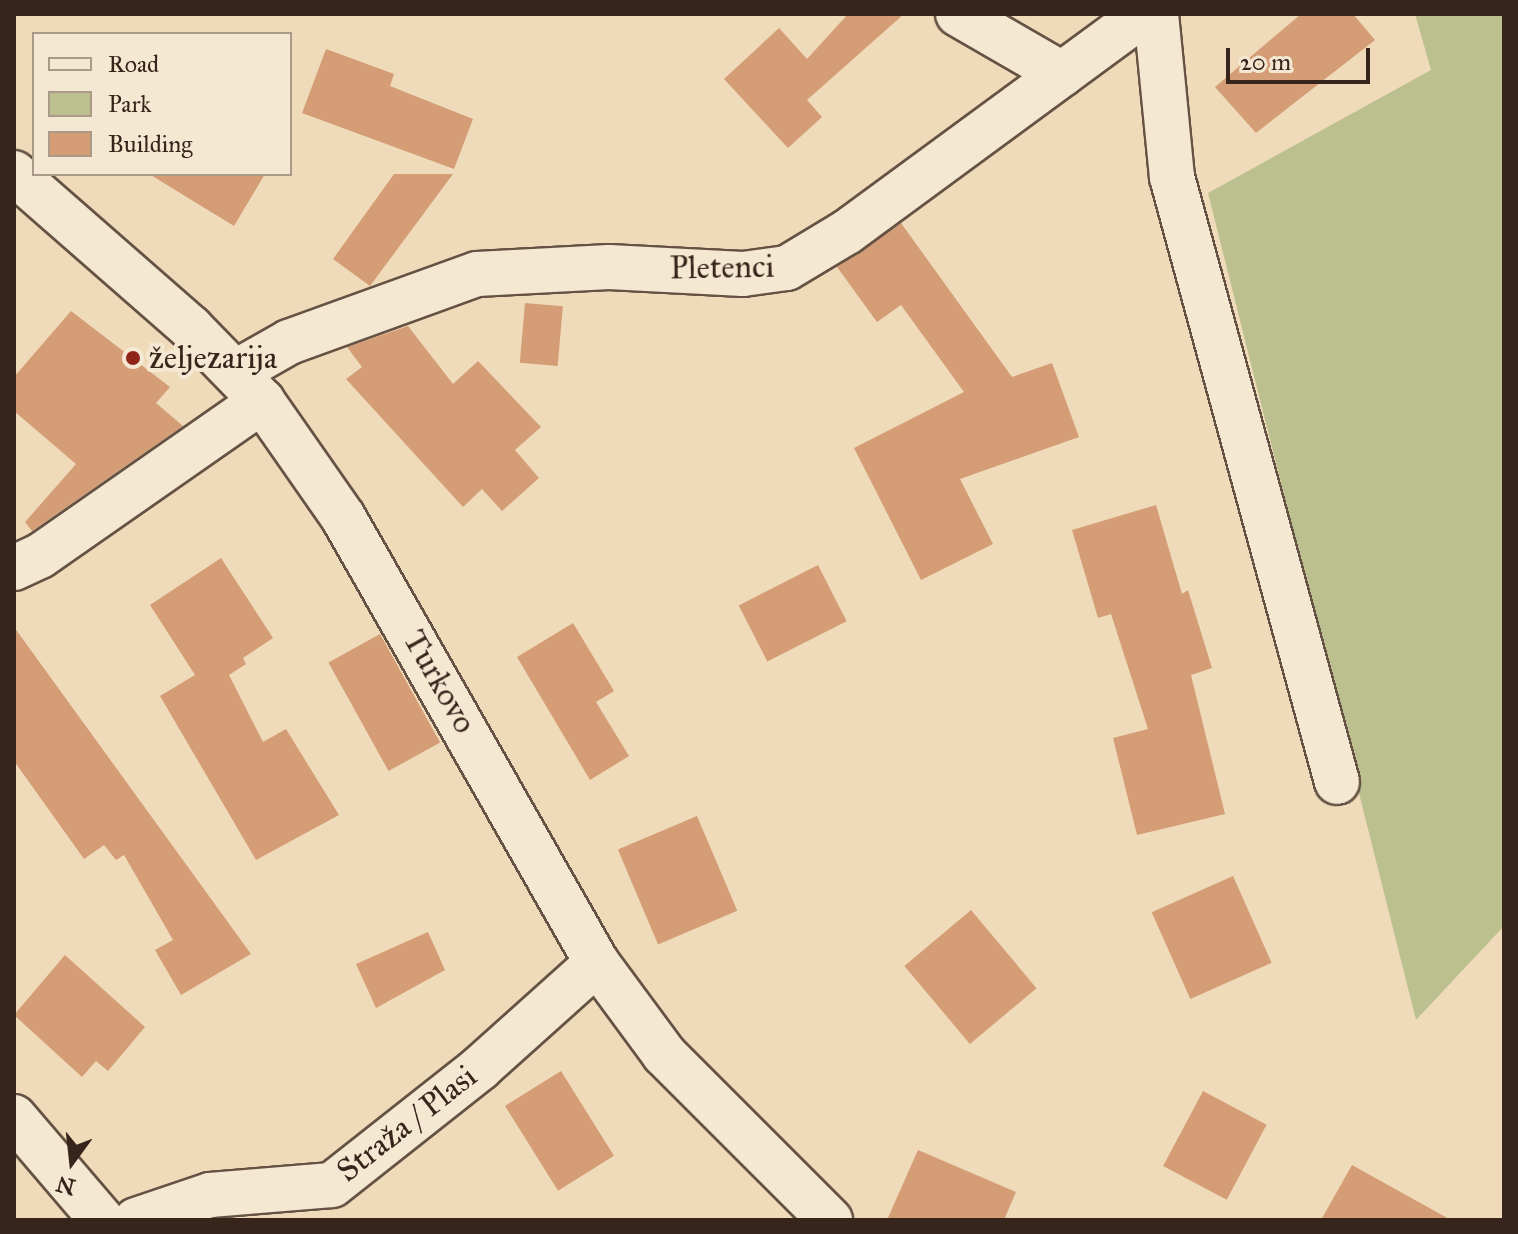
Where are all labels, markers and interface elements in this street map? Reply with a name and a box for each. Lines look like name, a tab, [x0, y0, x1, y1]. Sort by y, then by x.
legend	[32, 32, 292, 176]
scale bar	[1230, 32, 1374, 82]
text: 20 m	[1240, 47, 1291, 77]
text: Road	[108, 49, 159, 79]
text: Park	[108, 89, 151, 119]
text: Building	[108, 129, 193, 159]
street label: Pletenci	[669, 248, 775, 288]
place label: željezarija	[149, 339, 277, 377]
marker: željezarija	[124, 349, 142, 367]
street label: Turkovo	[394, 624, 484, 740]
street label: Straža / Plasi	[329, 1057, 485, 1191]
north arrow	[32, 1122, 112, 1202]
text: N	[53, 1170, 78, 1201]

